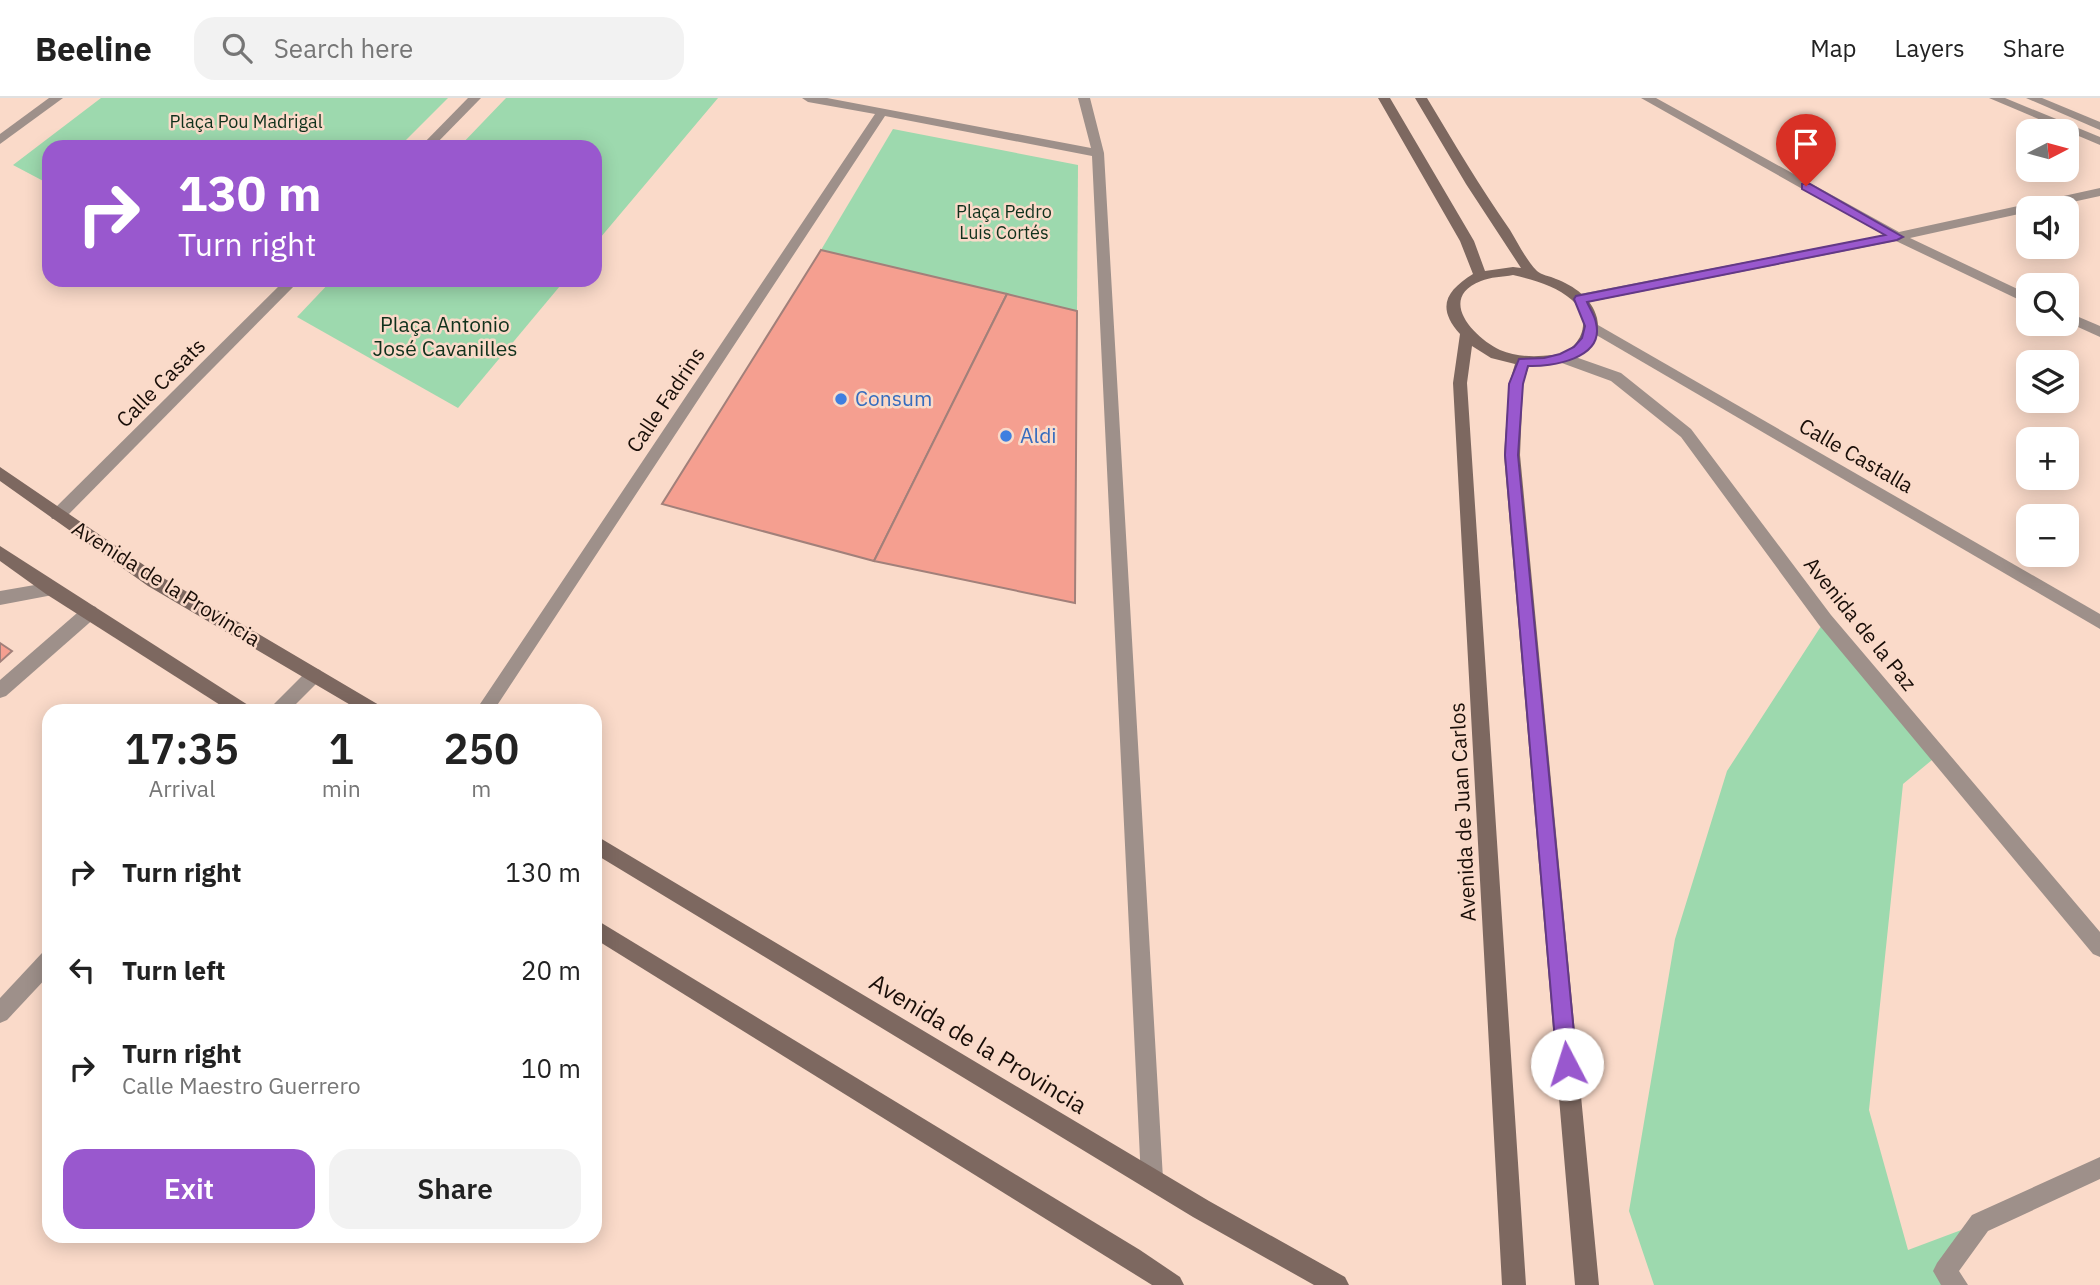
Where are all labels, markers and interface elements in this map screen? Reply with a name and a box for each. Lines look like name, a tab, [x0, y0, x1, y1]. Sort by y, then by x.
search box	[194, 17, 684, 80]
text: Beeline	[35, 27, 152, 70]
icon: search	[218, 29, 256, 67]
text: Search here	[274, 31, 413, 65]
text: Map	[1810, 32, 1857, 64]
text: Layers	[1895, 32, 1965, 64]
text: Share	[2003, 32, 2065, 64]
park label: Plaça Pou Madrigal	[169, 110, 323, 133]
pin	[1776, 114, 1836, 186]
north arrow	[2016, 119, 2079, 182]
map controls	[2016, 119, 2079, 567]
icon: arrive	[1787, 125, 1825, 163]
text: 130 m	[178, 161, 322, 224]
icon: right	[63, 168, 154, 259]
button: sound	[2016, 196, 2079, 259]
park label: Plaça Pedro Luis Cortés	[956, 200, 1052, 244]
text: Turn right	[178, 223, 316, 265]
button: search	[2016, 273, 2079, 336]
park label: Plaça Antonio José Cavanilles	[373, 310, 517, 362]
street label: Calle Casats	[110, 332, 211, 433]
street label: Calle Fadrins	[620, 341, 711, 458]
button: layers	[2016, 350, 2079, 413]
place label: Consum	[855, 384, 932, 412]
marker: Consum	[833, 391, 849, 407]
street label: Calle Castalla	[1794, 411, 1919, 499]
place label: Aldi	[1020, 421, 1057, 449]
button: +	[2016, 427, 2079, 490]
marker: Aldi	[998, 428, 1014, 444]
button: −	[2016, 504, 2079, 567]
street label: Avenida de la Provincia	[67, 514, 266, 653]
street label: Avenida de la Paz	[1798, 551, 1924, 696]
street label: Avenida de Juan Carlos	[1442, 702, 1482, 922]
text: 17:35	[125, 721, 239, 776]
text: 1	[329, 721, 354, 776]
text: 250	[444, 721, 519, 776]
text: Arrival	[148, 773, 215, 803]
text: min	[322, 773, 361, 803]
text: m	[471, 773, 491, 803]
icon: right	[63, 853, 101, 891]
text: Turn right	[122, 855, 241, 889]
text: 130 m	[505, 855, 581, 889]
icon: left	[63, 951, 101, 989]
text: Turn left	[122, 953, 225, 987]
text: 20 m	[521, 953, 581, 987]
street label: Avenida de la Provincia	[864, 966, 1093, 1121]
position arrow	[1530, 1027, 1604, 1101]
text: Turn right	[122, 1036, 241, 1070]
icon: right	[63, 1049, 101, 1087]
text: 10 m	[521, 1051, 581, 1085]
text: Calle Maestro Guerrero	[122, 1070, 361, 1100]
button: Exit	[63, 1149, 315, 1229]
button: Share	[329, 1149, 581, 1229]

